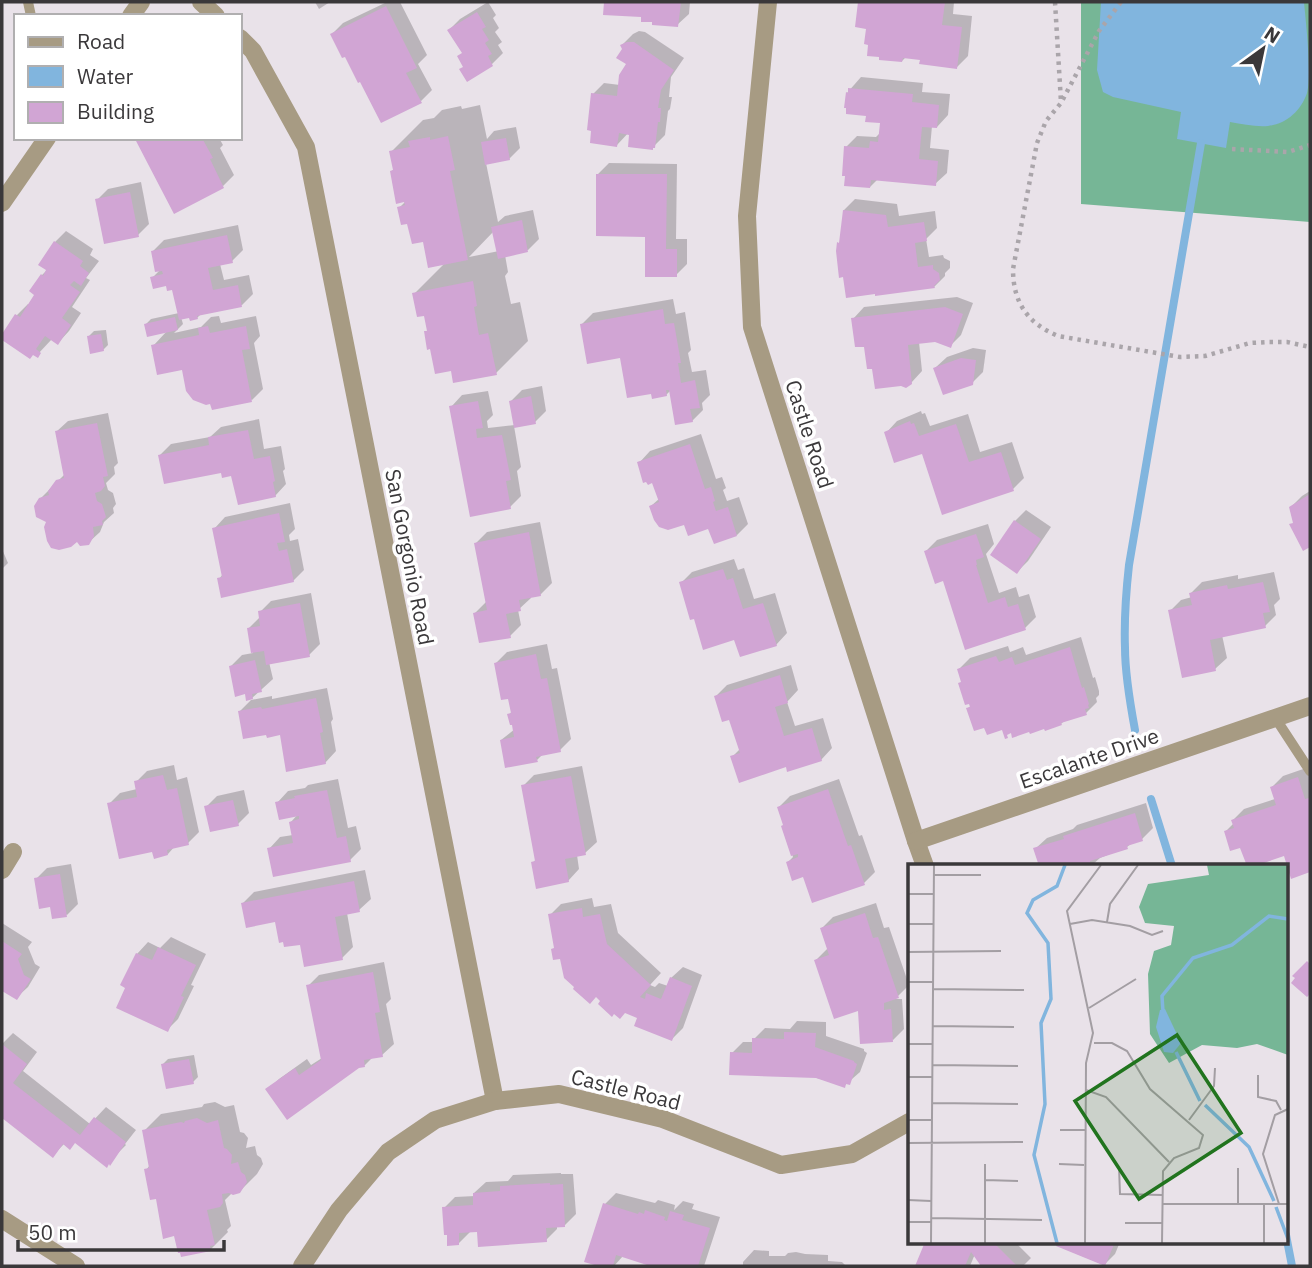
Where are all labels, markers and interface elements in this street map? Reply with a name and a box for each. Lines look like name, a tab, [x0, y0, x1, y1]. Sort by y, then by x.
legend	[14, 14, 242, 140]
north arrow	[1228, 14, 1298, 84]
text: N	[1260, 21, 1285, 49]
text: Road	[77, 27, 125, 55]
text: Water	[77, 62, 134, 90]
text: Building	[77, 97, 154, 125]
street label: Castle Road	[779, 376, 841, 492]
street label: San Gorgonio Road	[379, 467, 441, 647]
street label: Escalante Drive	[1016, 721, 1162, 795]
inset map	[908, 864, 1288, 1244]
street label: Castle Road	[568, 1062, 684, 1116]
scale bar	[18, 1208, 224, 1252]
text: 50 m	[28, 1218, 77, 1246]

